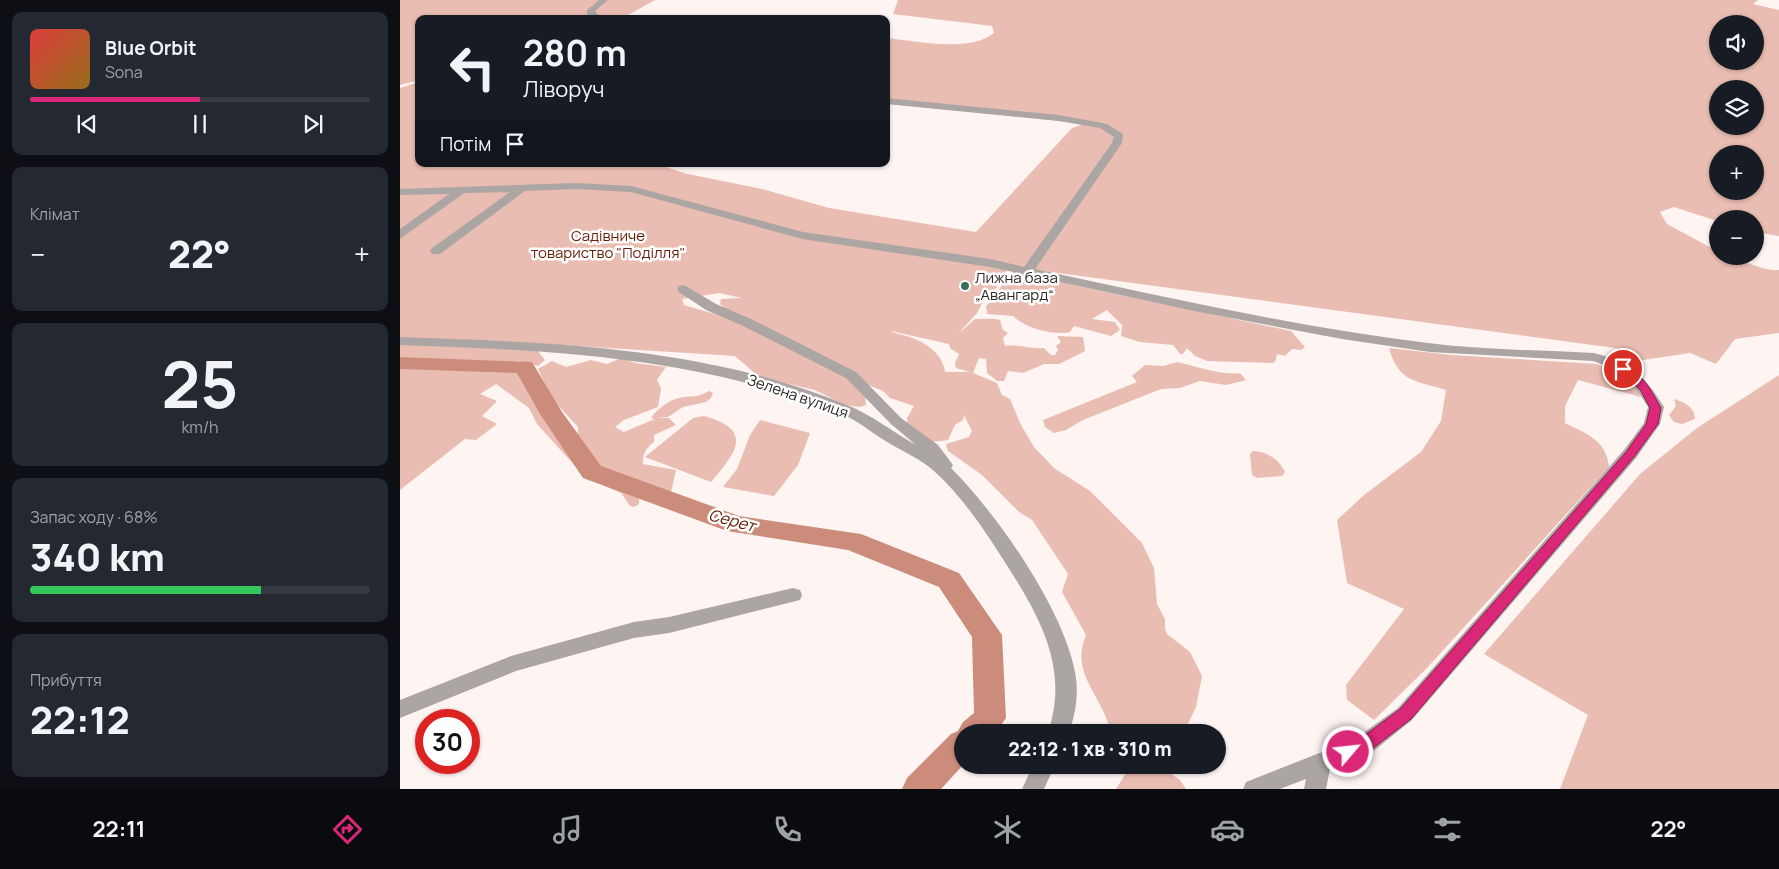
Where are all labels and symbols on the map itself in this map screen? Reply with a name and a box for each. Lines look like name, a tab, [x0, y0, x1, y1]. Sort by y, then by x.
park label: Садівниче товариство "Поділля"	[531, 225, 685, 263]
place label: Лижна база „Авангард“	[975, 267, 1058, 305]
marker: Лижна база „Авангард“	[959, 280, 971, 292]
pin	[1602, 348, 1644, 390]
street label: Зелена вулиця	[745, 369, 851, 423]
water label: Серет	[706, 503, 760, 537]
speed limit sign: 30	[415, 709, 480, 774]
position arrow	[1321, 725, 1373, 777]

